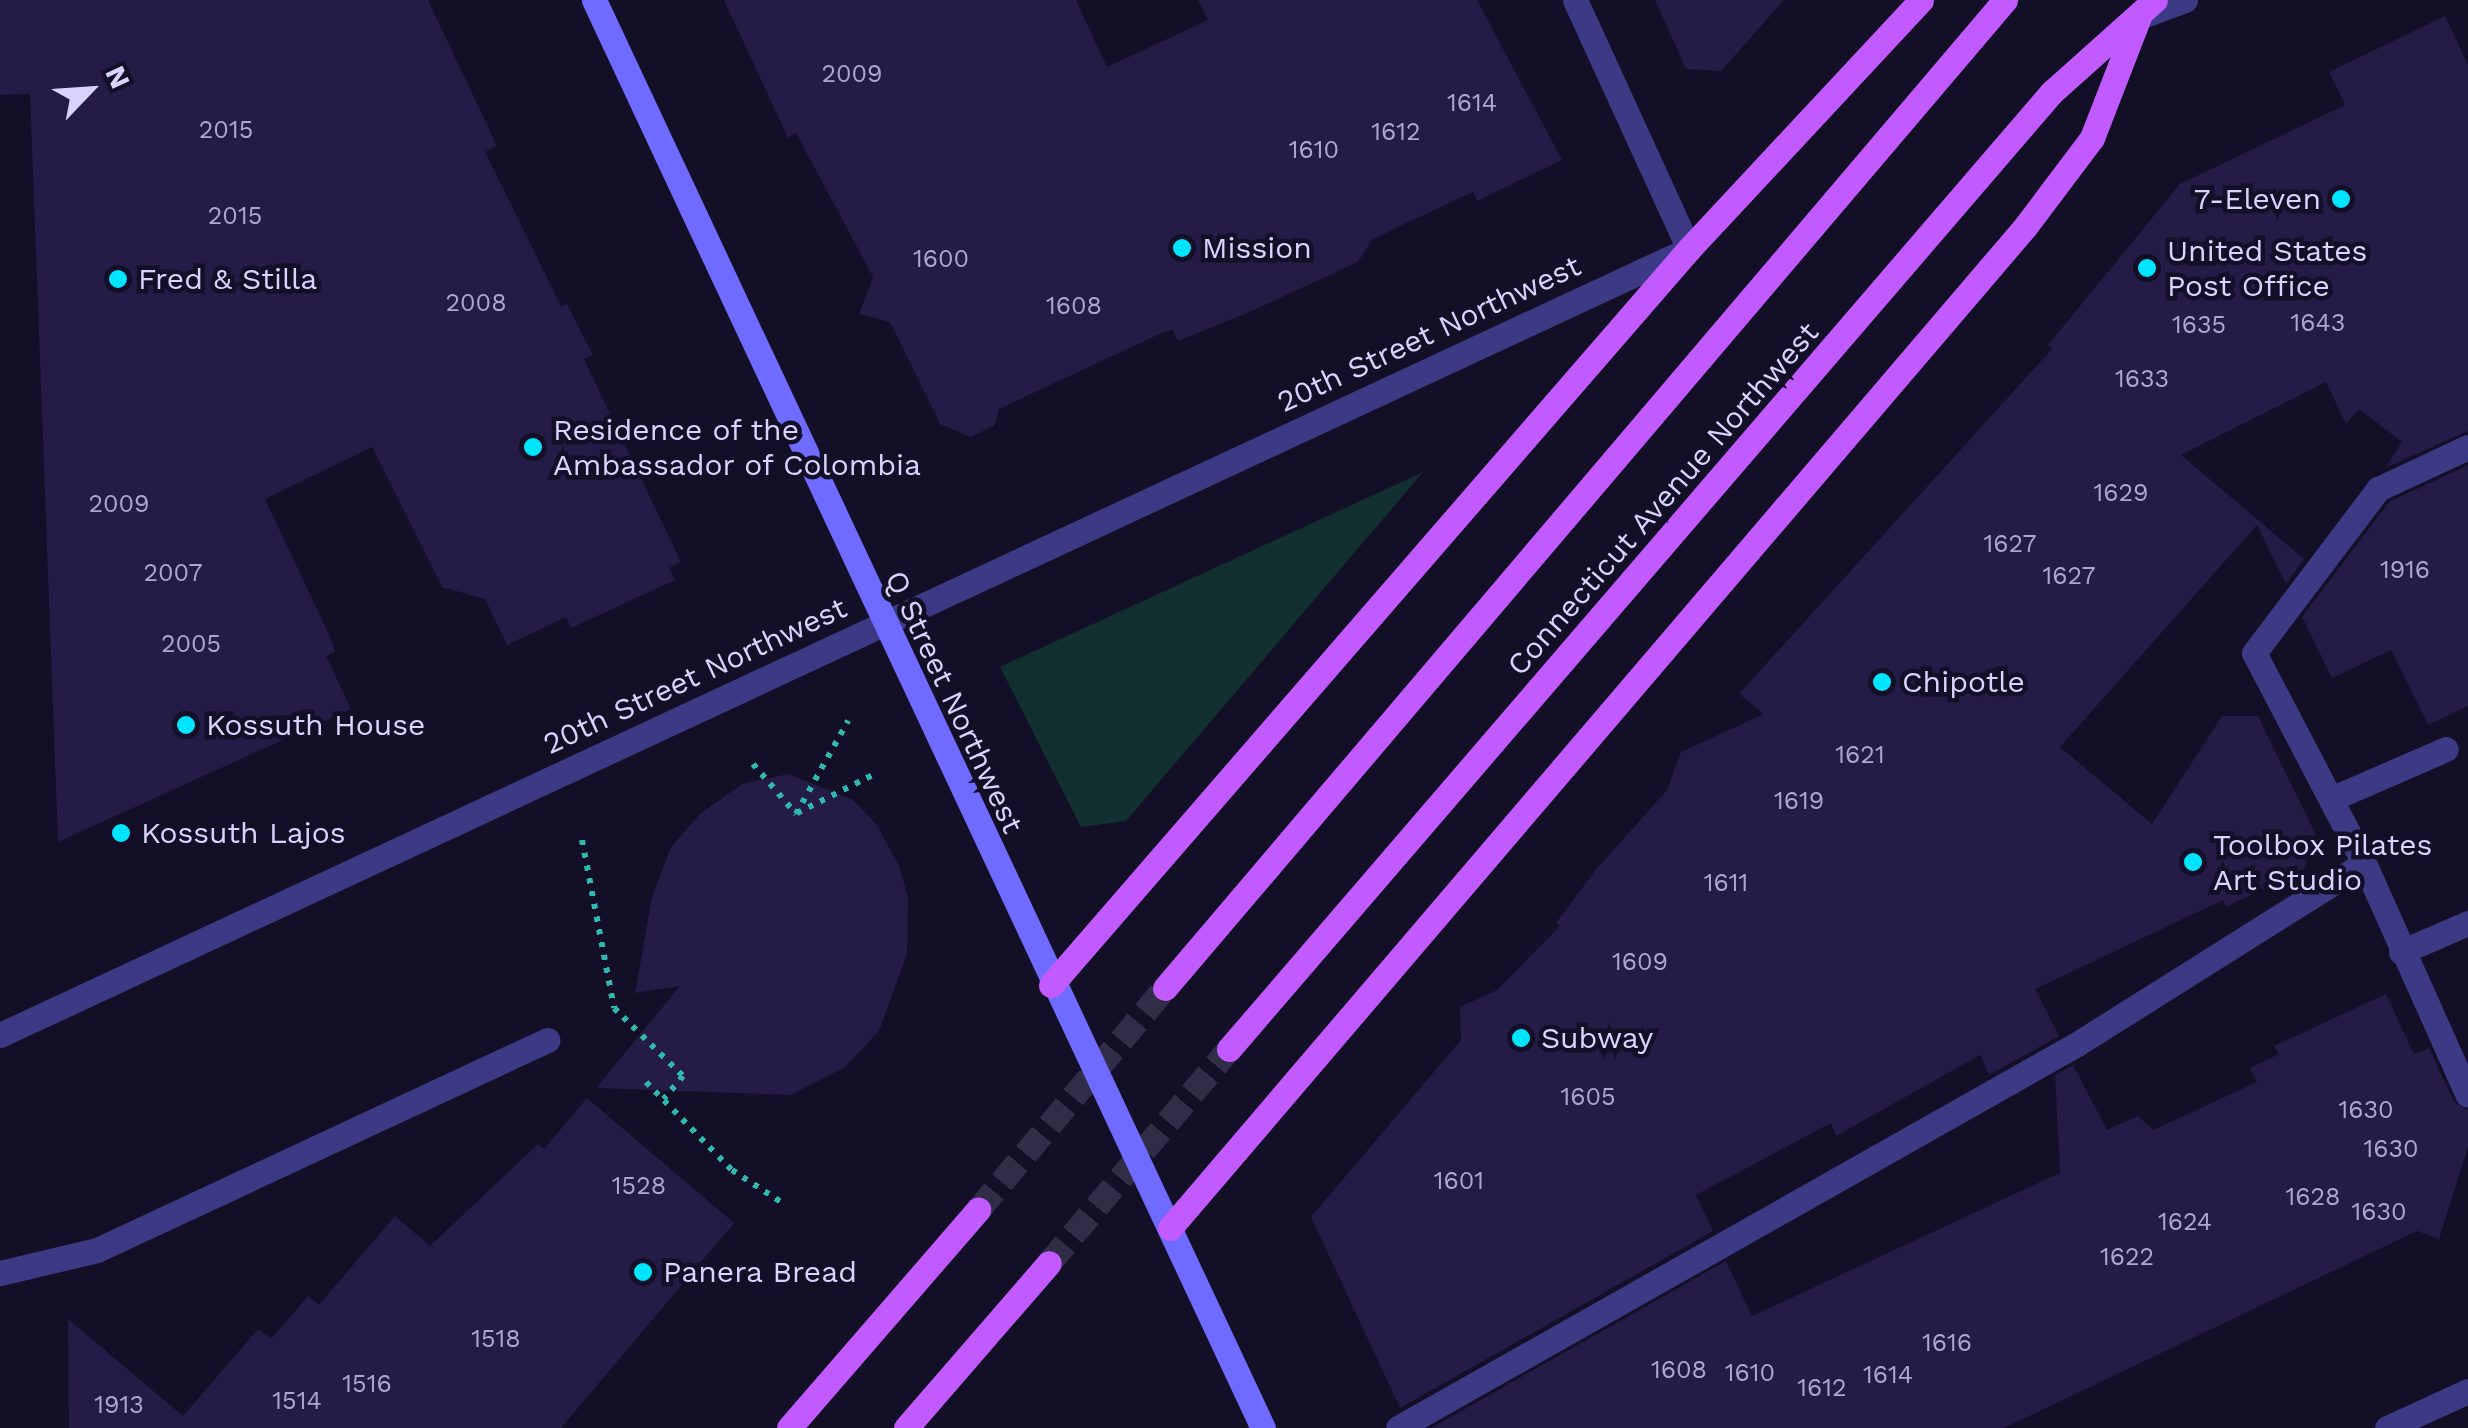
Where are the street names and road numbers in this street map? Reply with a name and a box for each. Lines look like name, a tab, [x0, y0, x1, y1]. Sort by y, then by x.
street label: 20th Street Northwest	[1272, 248, 1586, 420]
street label: Connecticut Avenue Northwest	[1499, 315, 1827, 683]
street label: Q Street Northwest	[877, 565, 1031, 839]
street label: 20th Street Northwest	[538, 590, 852, 762]

